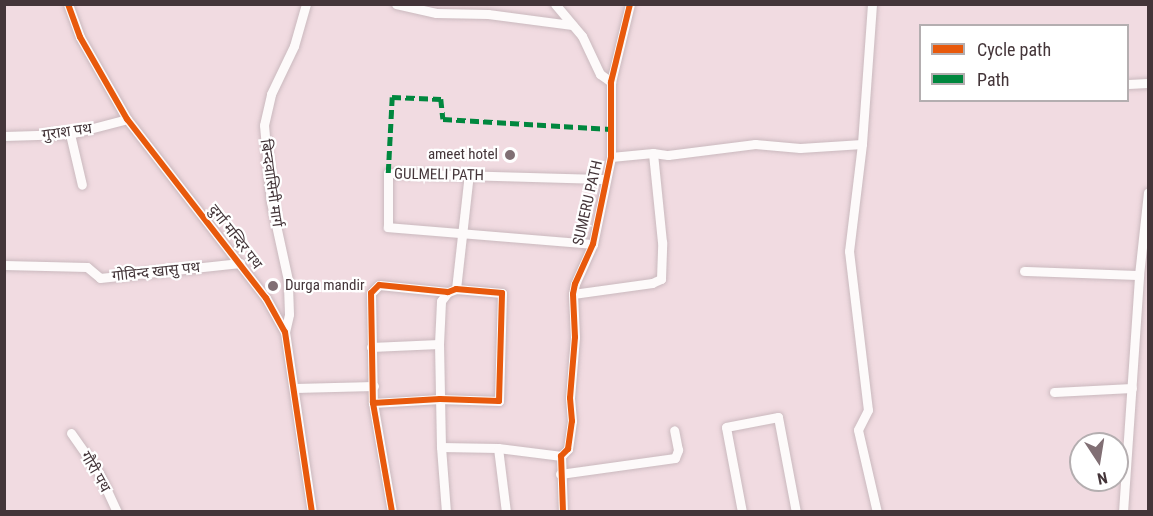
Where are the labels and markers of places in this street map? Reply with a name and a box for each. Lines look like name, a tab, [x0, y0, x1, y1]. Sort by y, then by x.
place label: ameet hotel	[428, 146, 498, 164]
marker: ameet hotel	[503, 148, 517, 162]
place label: Durga mandir	[285, 277, 364, 295]
marker: Durga mandir	[266, 279, 280, 293]

